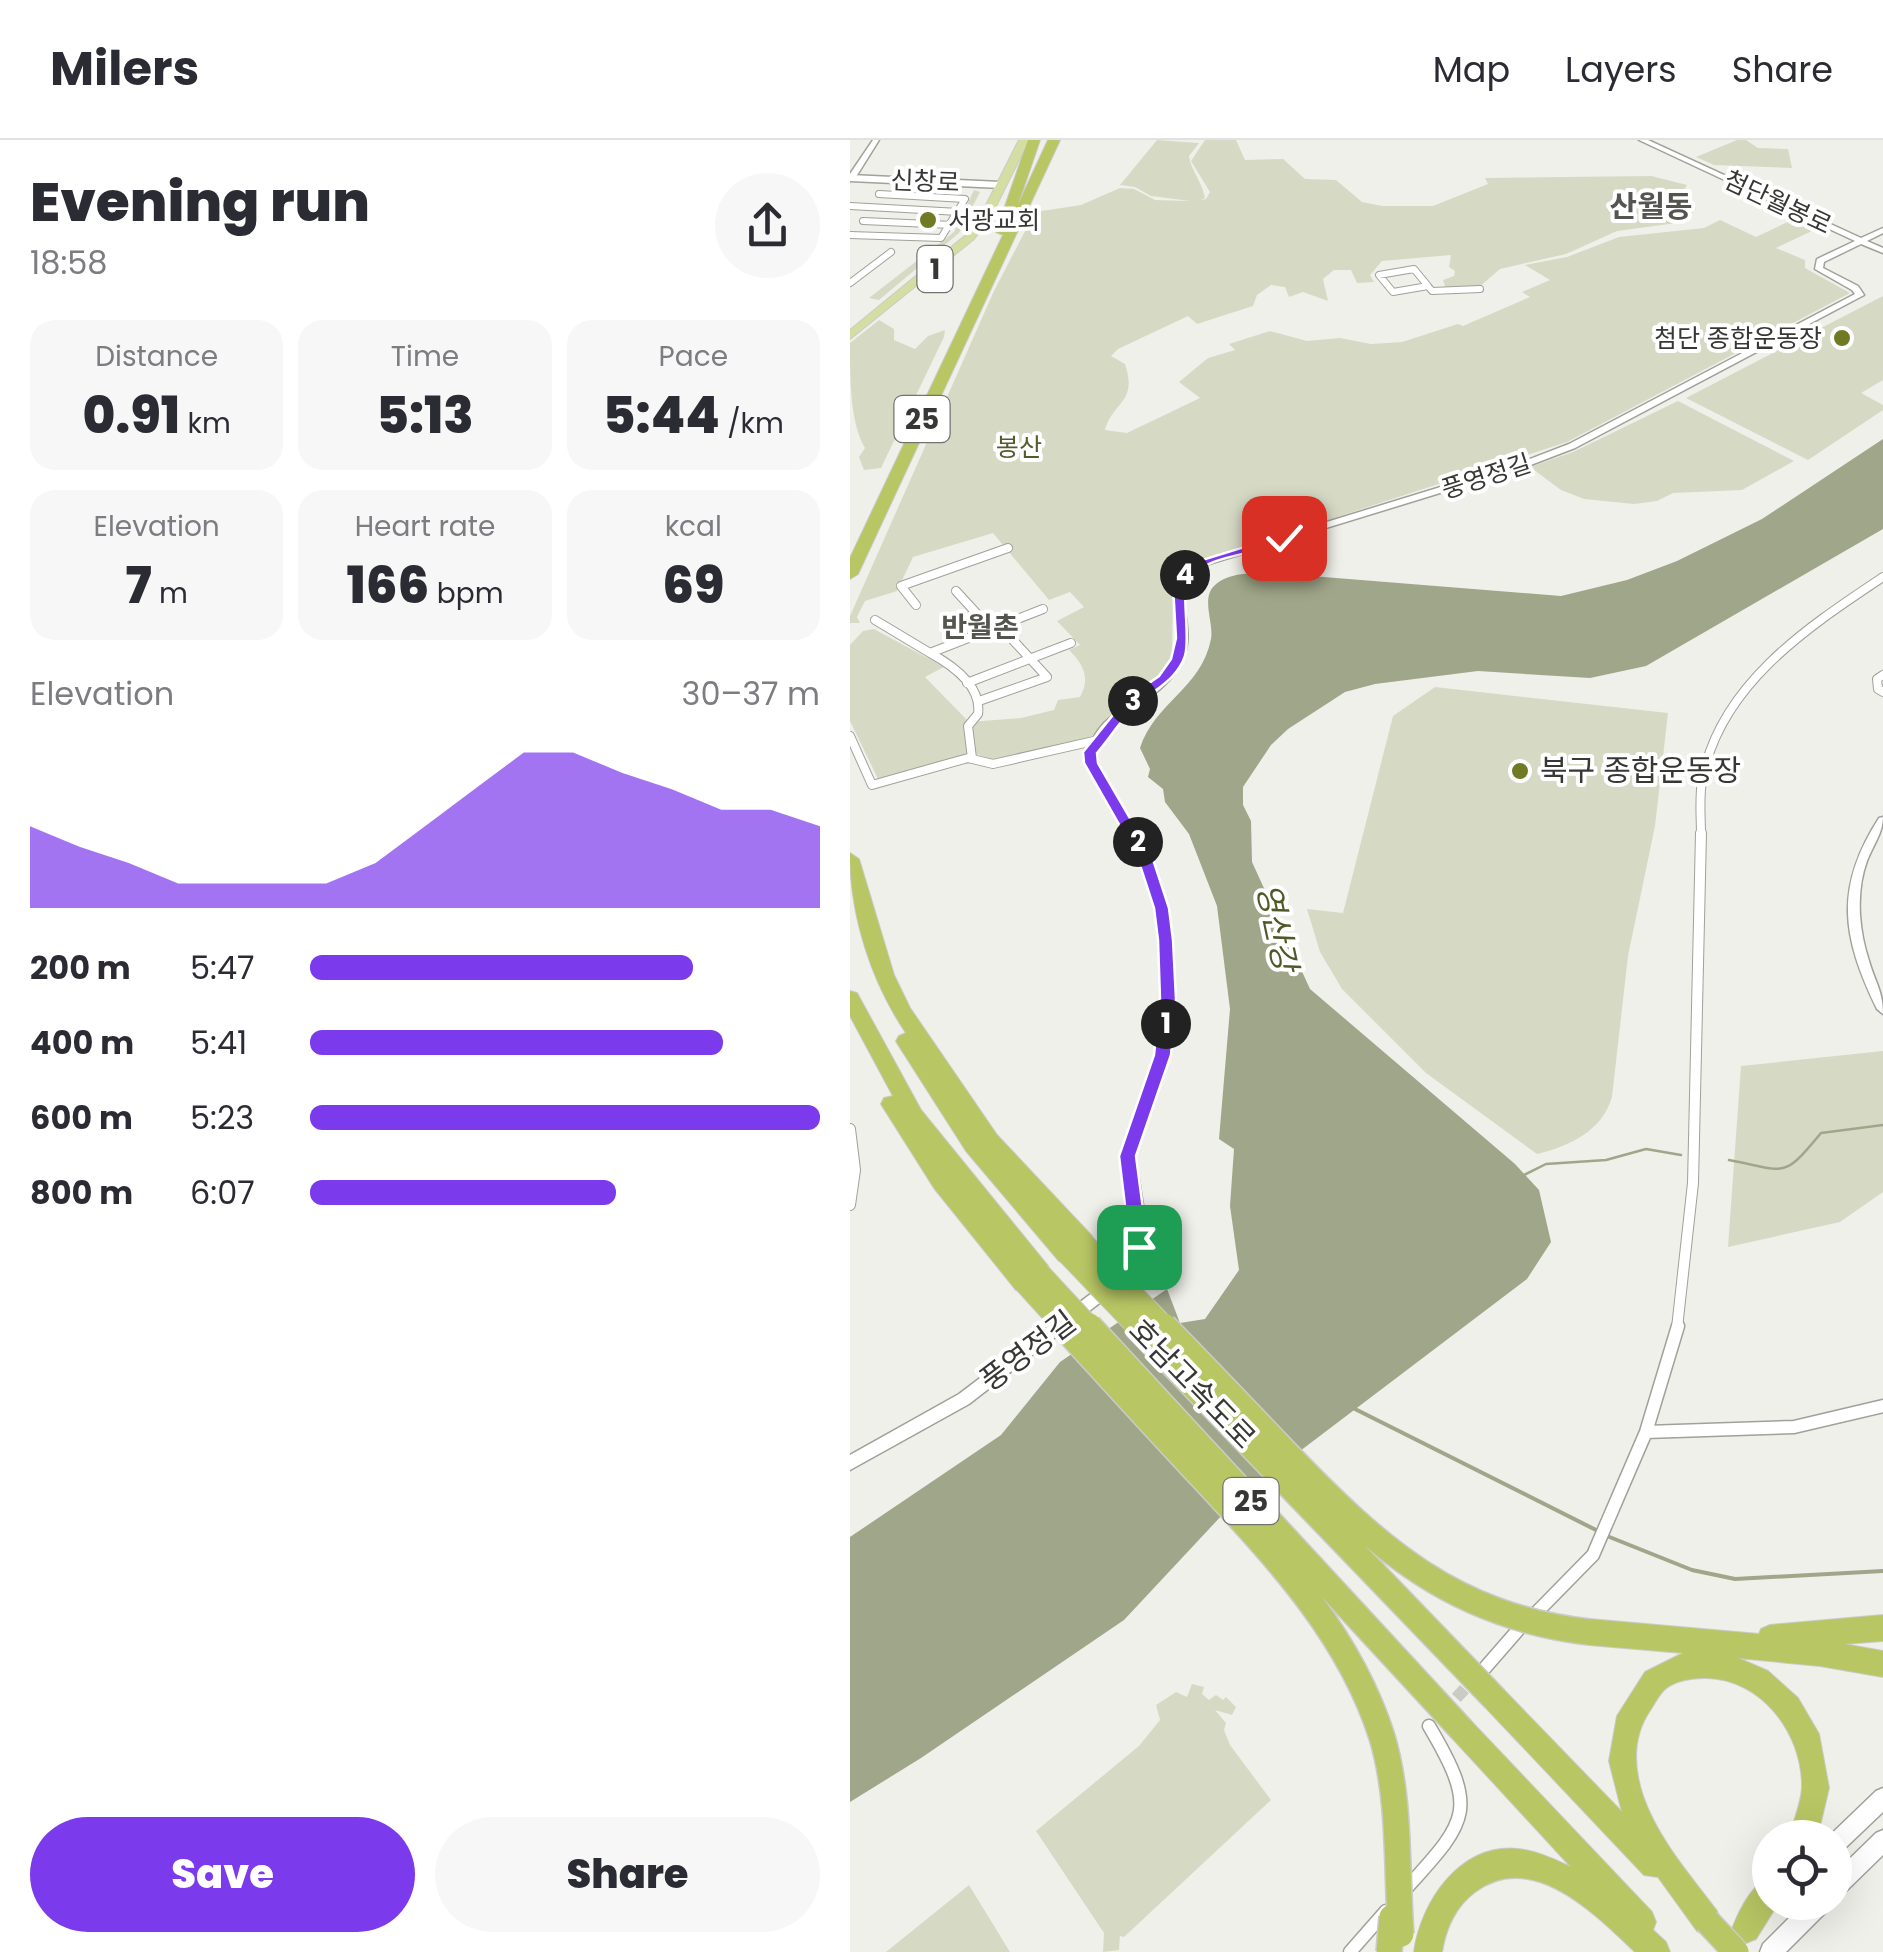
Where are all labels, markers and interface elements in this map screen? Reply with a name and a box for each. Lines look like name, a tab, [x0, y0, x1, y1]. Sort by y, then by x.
text: Milers	[50, 35, 199, 102]
text: Map	[1433, 45, 1510, 94]
text: Layers	[1565, 45, 1677, 94]
text: Share	[1732, 45, 1833, 94]
street label: 첨단월봉로	[1718, 162, 1837, 243]
text: Evening run	[30, 163, 370, 240]
street label: 신창로	[890, 163, 960, 200]
button: share	[715, 173, 820, 278]
district label: 산월동	[1610, 185, 1692, 228]
place label: 서광교회	[948, 203, 1040, 238]
marker: 서광교회	[917, 209, 939, 231]
text: 18:58	[30, 240, 108, 285]
road number: 1	[918, 246, 952, 292]
place label: 첨단 종합운동장	[1654, 321, 1822, 356]
marker: 첨단 종합운동장	[1831, 327, 1853, 349]
text: Distance	[95, 337, 218, 376]
text: Time	[391, 337, 459, 376]
text: Pace	[659, 337, 728, 376]
text: 0.91	[83, 380, 180, 451]
text: 5:13	[376, 380, 474, 451]
text: 5:44	[603, 380, 720, 451]
road number: 25	[894, 396, 950, 442]
text: km	[180, 404, 231, 443]
text: /km	[720, 404, 784, 443]
park label: 봉산	[996, 430, 1042, 465]
street label: 풍영정길	[1437, 446, 1535, 507]
pin	[1242, 496, 1327, 581]
text: Elevation	[94, 507, 220, 546]
text: Heart rate	[355, 507, 495, 546]
text: kcal	[665, 507, 722, 546]
icon: check	[1257, 511, 1312, 566]
text: 7	[125, 550, 152, 621]
text: 166	[346, 550, 429, 621]
text: 69	[662, 550, 724, 621]
pin: 4	[1160, 550, 1210, 600]
text: 4	[1176, 555, 1194, 594]
text: m	[152, 574, 188, 613]
text: bpm	[429, 574, 504, 613]
district label: 반월촌	[941, 608, 1019, 647]
text: Elevation	[30, 671, 174, 716]
text: 30–37 m	[682, 671, 820, 716]
pin: 3	[1108, 676, 1158, 726]
text: 3	[1125, 681, 1141, 720]
place label: 북구 종합운동장	[1540, 749, 1741, 792]
marker: 북구 종합운동장	[1509, 760, 1531, 782]
pin: 2	[1113, 817, 1163, 867]
text: 2	[1130, 822, 1146, 861]
water label: 영산강	[1246, 879, 1310, 979]
text: 200 m	[30, 945, 131, 990]
text: 5:47	[190, 945, 255, 990]
pin: 1	[1141, 999, 1191, 1049]
text: 1	[1161, 1004, 1171, 1043]
text: 400 m	[30, 1020, 134, 1065]
text: 5:41	[190, 1020, 247, 1065]
text: 600 m	[30, 1095, 133, 1140]
text: 5:23	[190, 1095, 254, 1140]
text: 800 m	[30, 1170, 133, 1215]
text: 6:07	[190, 1170, 255, 1215]
pin	[1097, 1205, 1182, 1290]
icon: arrive	[1112, 1220, 1167, 1275]
street label: 풍영정길	[971, 1300, 1085, 1401]
street label: 호남고속도로	[1119, 1309, 1265, 1458]
road number: 25	[1224, 1478, 1278, 1524]
button: Save	[30, 1817, 415, 1932]
button: Share	[435, 1817, 820, 1932]
map controls	[1752, 1820, 1852, 1920]
button: locate	[1752, 1820, 1852, 1920]

